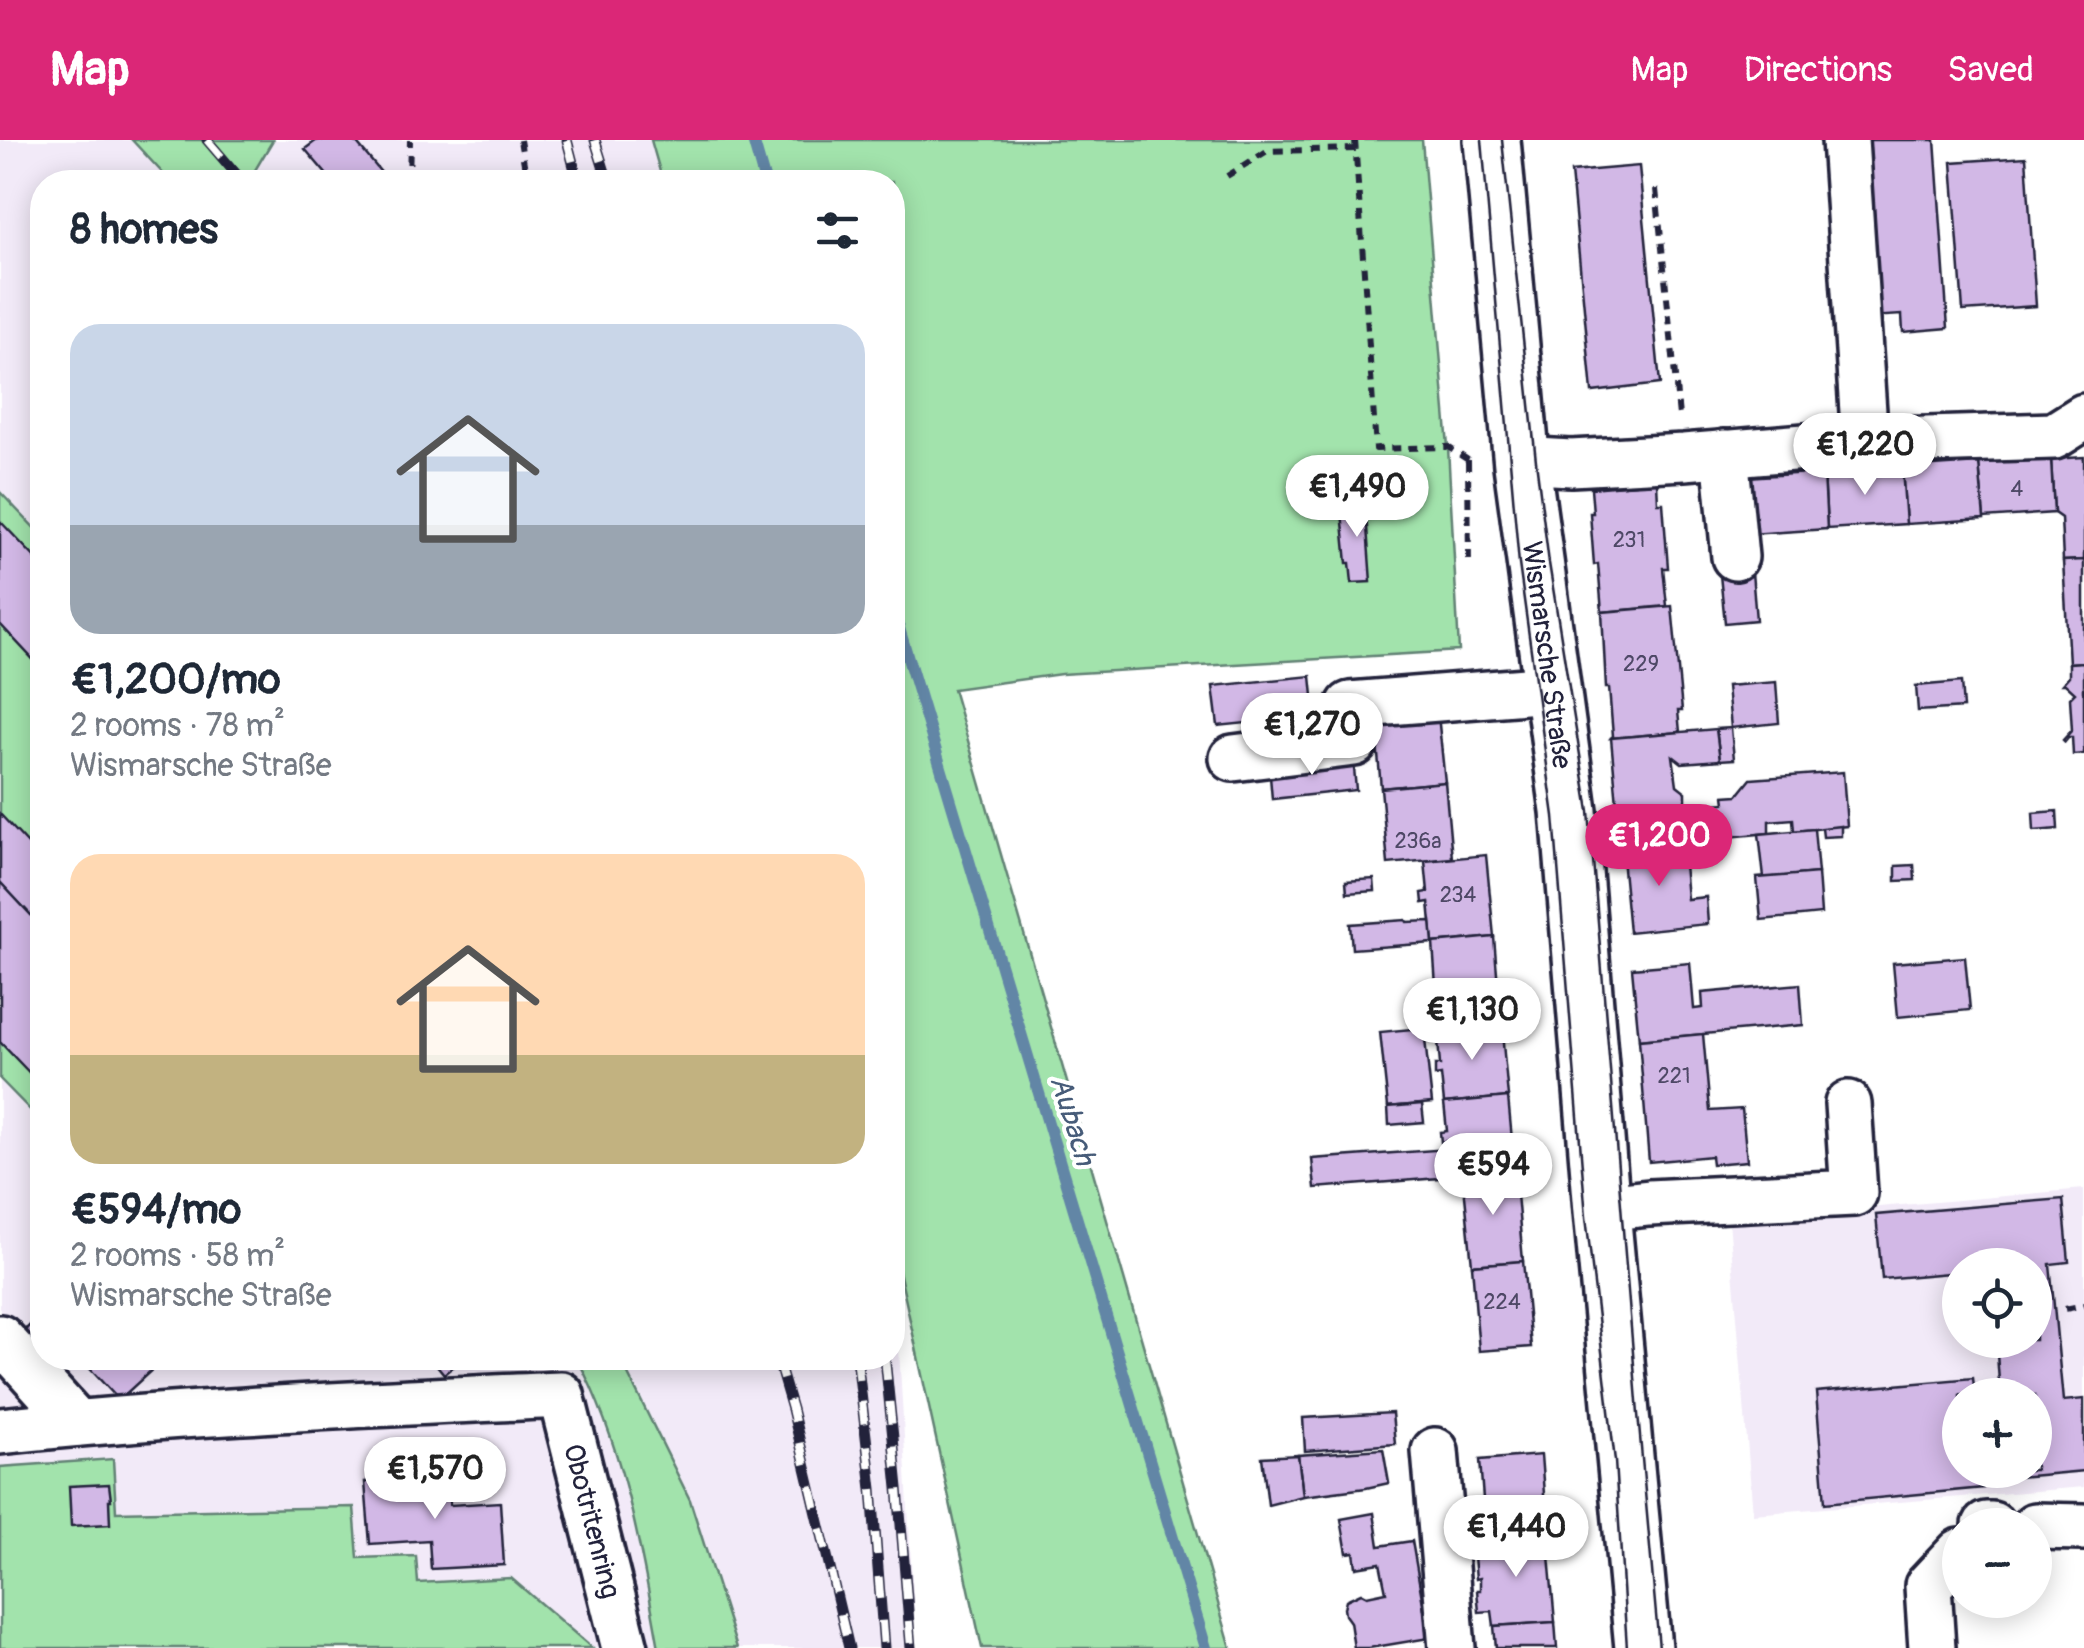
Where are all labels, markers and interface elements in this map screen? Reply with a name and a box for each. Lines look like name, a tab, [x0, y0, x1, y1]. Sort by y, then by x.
text: Map	[50, 40, 130, 100]
text: Map	[1631, 48, 1689, 92]
text: Directions	[1744, 48, 1892, 92]
text: Saved	[1947, 48, 2034, 92]
icon: filters	[810, 203, 865, 258]
text: 8 homes	[70, 204, 218, 256]
icon: home	[378, 389, 558, 569]
pin: €1,220	[1784, 413, 1946, 498]
text: €1,220	[1815, 425, 1915, 465]
pin: €1,490	[1276, 455, 1438, 540]
text: €1,490	[1308, 467, 1406, 507]
house number: 4	[2011, 475, 2024, 503]
house number: 231	[1613, 526, 1645, 554]
street label: Wismarsche Straße	[1514, 539, 1579, 771]
house number: 229	[1623, 650, 1659, 678]
text: €1,200/mo	[70, 654, 281, 706]
pin: €1,270	[1231, 693, 1393, 778]
text: €1,270	[1263, 705, 1361, 745]
text: 2 rooms · 78 m²	[70, 706, 285, 746]
text: Wismarsche Straße	[70, 746, 331, 786]
pin: €1,200	[1578, 804, 1740, 889]
text: €1,200	[1607, 816, 1711, 856]
house number: 236a	[1395, 827, 1441, 855]
house number: 234	[1440, 881, 1477, 909]
icon: home	[378, 919, 558, 1099]
pin: €1,130	[1391, 978, 1553, 1063]
text: €1,130	[1425, 990, 1519, 1030]
house number: 221	[1657, 1062, 1691, 1090]
water label: Aubach	[1041, 1071, 1104, 1171]
pin: €594	[1434, 1133, 1552, 1218]
text: €594	[1456, 1145, 1530, 1185]
text: €594/mo	[70, 1184, 241, 1236]
text: 2 rooms · 58 m²	[70, 1236, 285, 1276]
map controls	[1942, 1248, 2052, 1618]
button: locate	[1942, 1248, 2052, 1358]
text: Wismarsche Straße	[70, 1276, 331, 1316]
house number: 224	[1483, 1288, 1521, 1316]
button: +	[1942, 1378, 2052, 1488]
pin: €1,570	[354, 1437, 516, 1522]
street label: Obotritenring	[555, 1440, 628, 1602]
text: €1,570	[386, 1449, 484, 1489]
pin: €1,440	[1435, 1495, 1597, 1580]
text: €1,440	[1466, 1507, 1566, 1547]
button: −	[1942, 1508, 2052, 1618]

